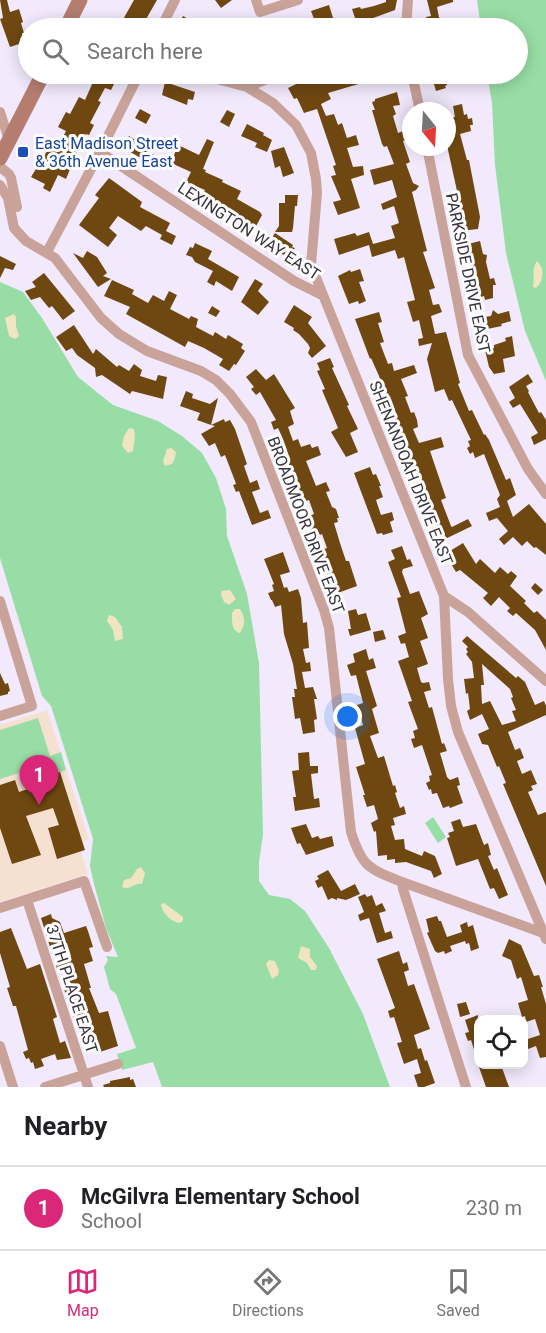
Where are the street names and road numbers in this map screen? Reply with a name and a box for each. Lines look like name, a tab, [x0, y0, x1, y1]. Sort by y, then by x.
street label: LEXINGTON WAY EAST	[174, 178, 324, 284]
street label: PARKSIDE DRIVE EAST	[442, 191, 494, 355]
street label: SHENANDOAH DRIVE EAST	[365, 378, 457, 568]
street label: BROADMOOR DRIVE EAST	[263, 434, 349, 617]
street label: 37TH PLACE EAST	[42, 922, 102, 1056]

